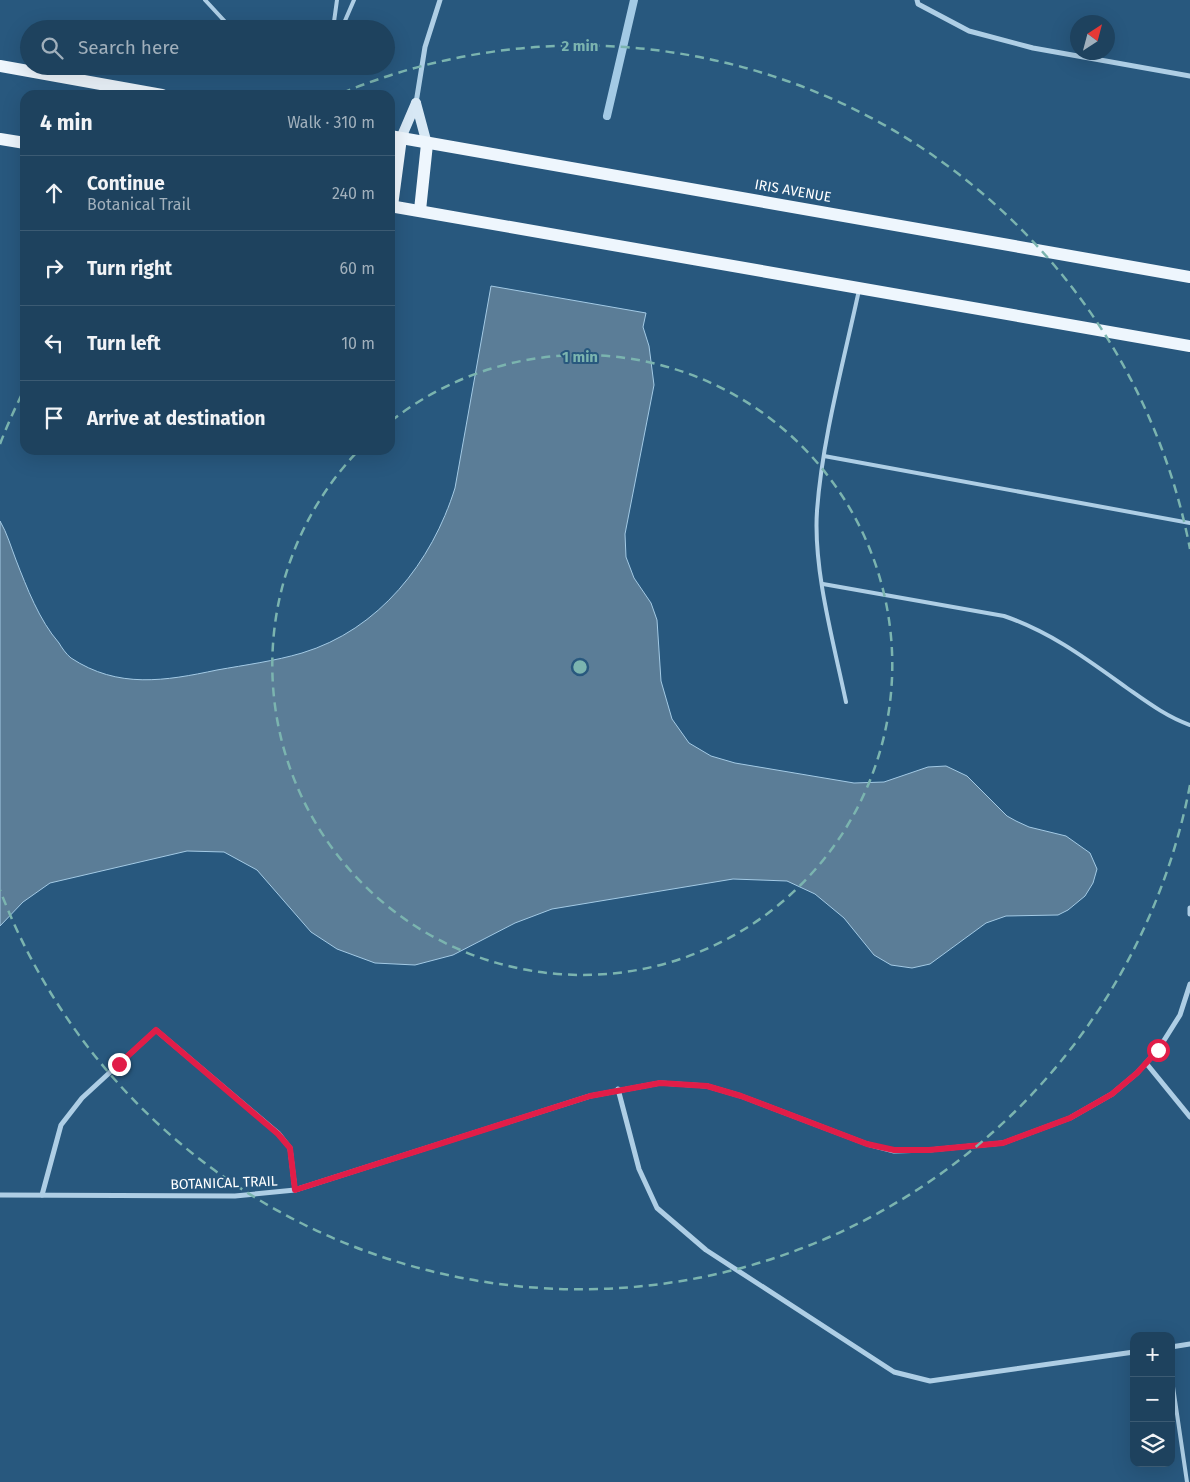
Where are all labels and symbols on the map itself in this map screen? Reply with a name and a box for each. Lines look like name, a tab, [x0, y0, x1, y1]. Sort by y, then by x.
north arrow	[1070, 15, 1115, 60]
text: 2 min	[562, 37, 598, 55]
street label: IRIS AVENUE	[753, 176, 833, 206]
text: 1 min	[562, 348, 598, 366]
centre of rings	[571, 658, 589, 676]
route start	[1147, 1039, 1170, 1062]
route end	[108, 1053, 131, 1076]
street label: BOTANICAL TRAIL	[170, 1173, 278, 1193]

